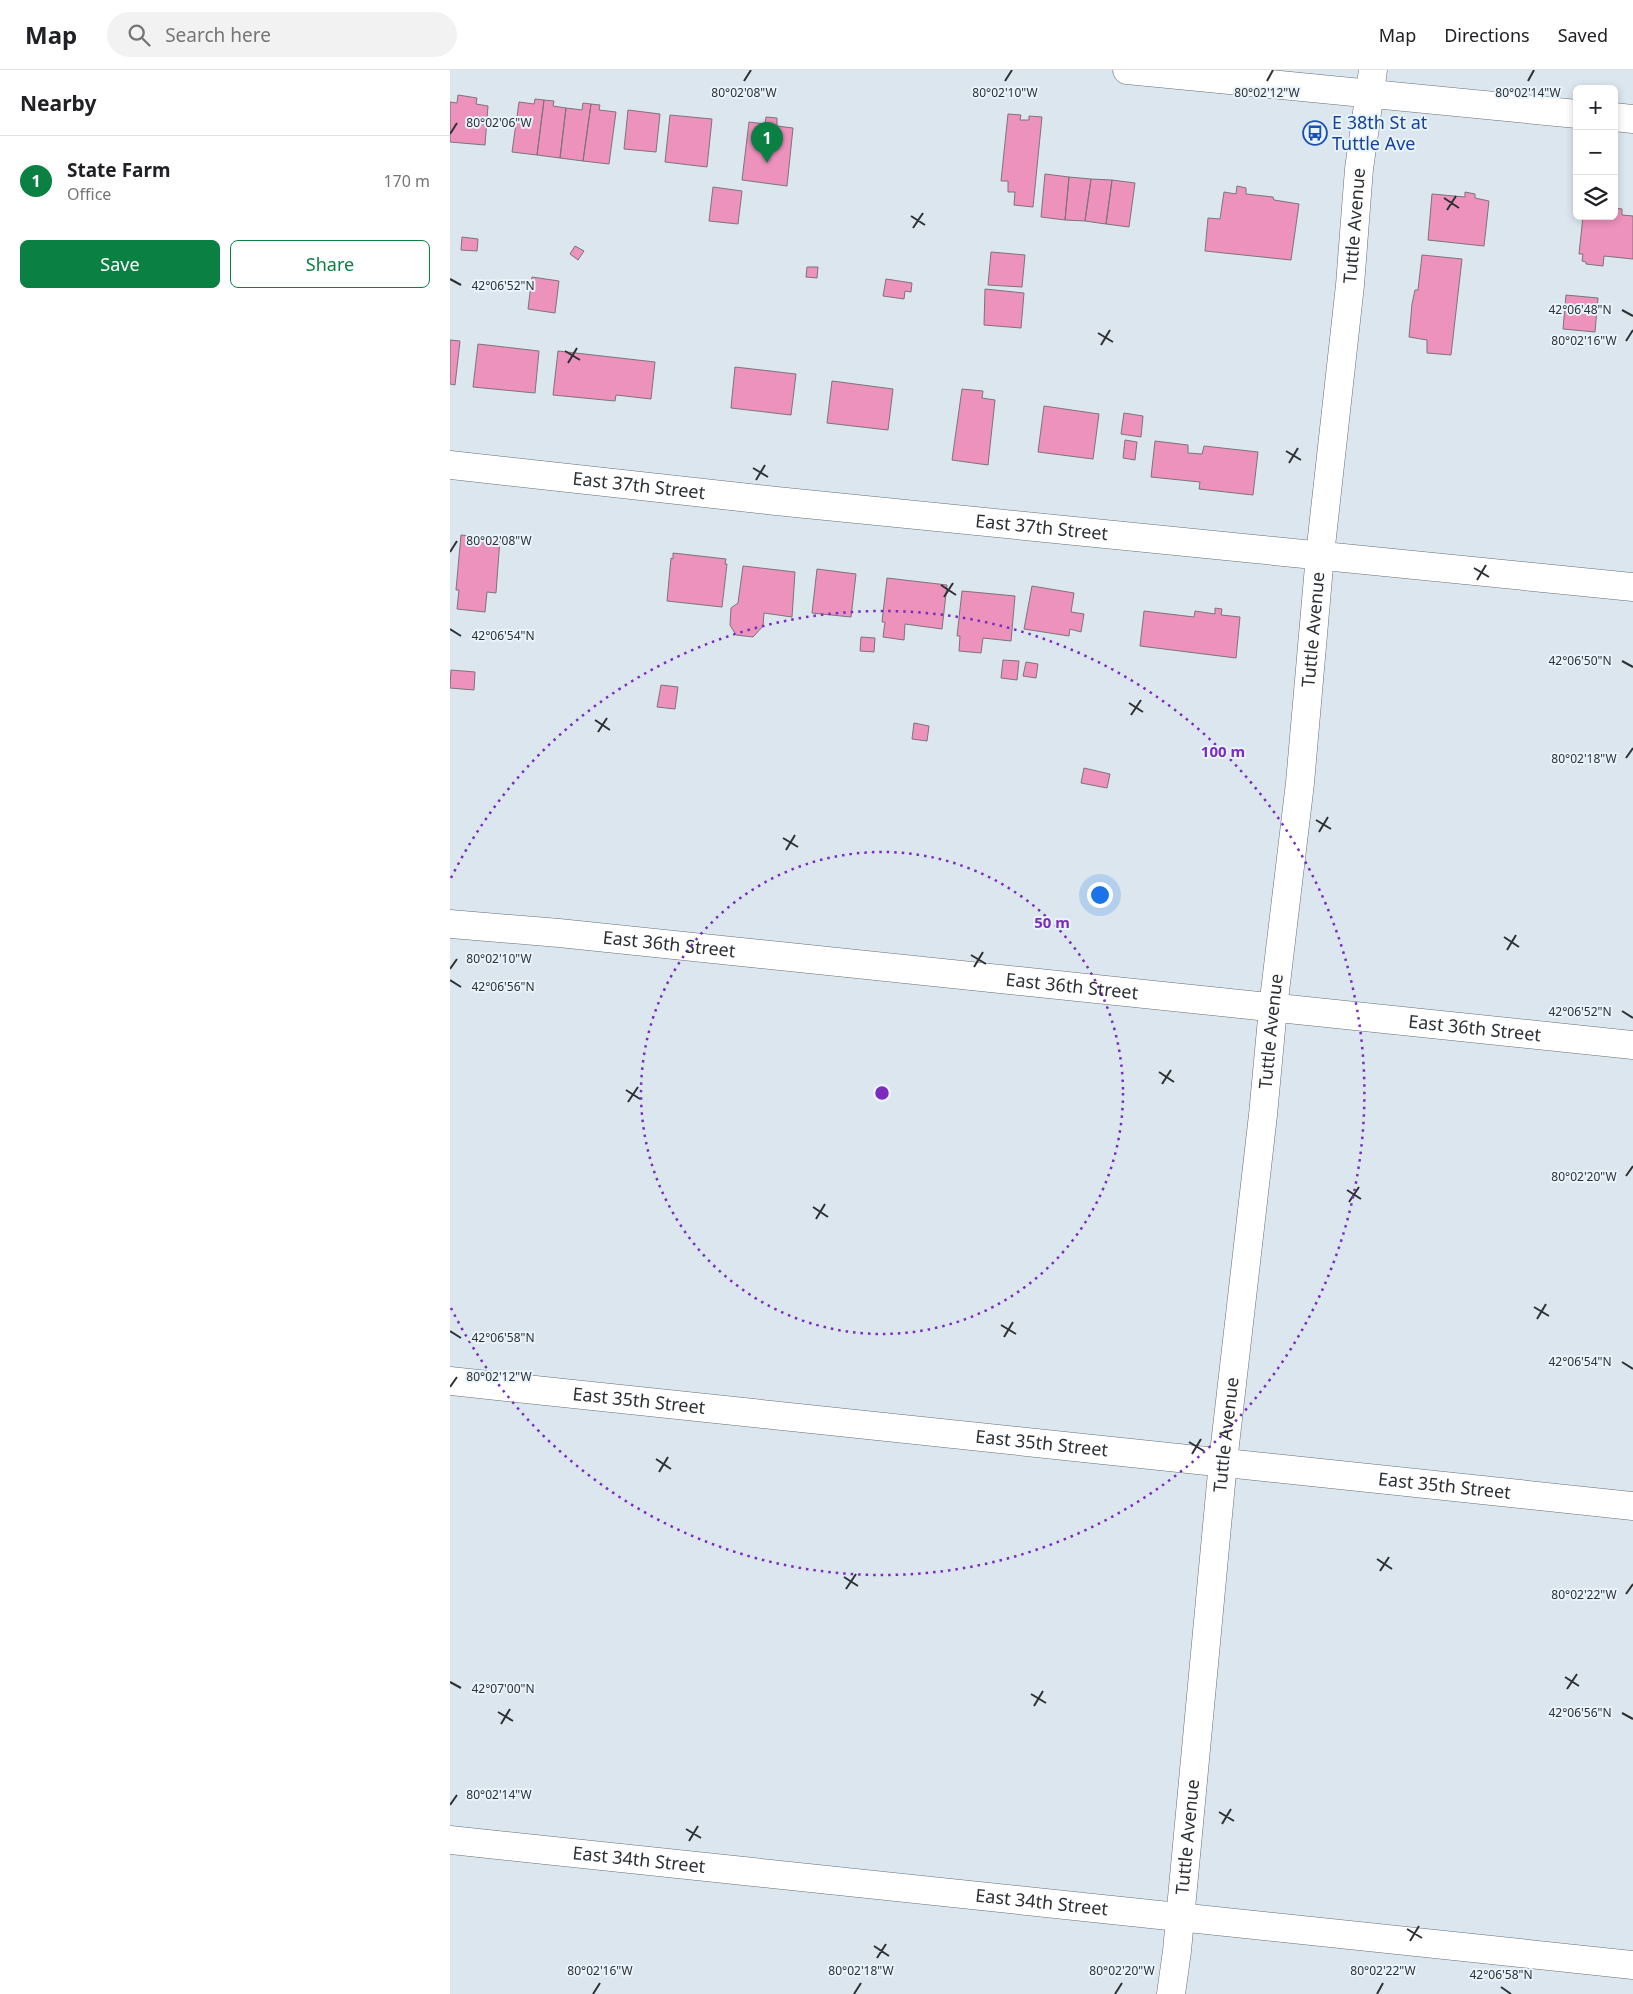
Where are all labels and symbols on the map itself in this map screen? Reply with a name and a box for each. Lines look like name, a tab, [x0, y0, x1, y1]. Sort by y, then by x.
text: 80°02'08"W	[711, 84, 777, 101]
text: 80°02'10"W	[972, 84, 1038, 101]
text: 80°02'12"W	[1234, 84, 1300, 101]
text: 80°02'14"W	[1495, 84, 1561, 101]
place label: E 38th St at Tuttle Ave	[1332, 110, 1428, 155]
text: 80°02'06"W	[466, 114, 532, 131]
bus stop icon: E 38th St at Tuttle Ave	[1302, 120, 1328, 146]
pin: 1	[751, 122, 783, 163]
street label: Tuttle Avenue	[1337, 167, 1370, 284]
text: 42°06'52"N	[471, 277, 535, 294]
text: 42°06'48"N	[1548, 301, 1612, 318]
text: 80°02'16"W	[1551, 332, 1617, 349]
street label: East 37th Street	[571, 466, 707, 504]
street label: East 37th Street	[974, 508, 1110, 545]
text: 80°02'08"W	[466, 532, 532, 549]
street label: Tuttle Avenue	[1295, 571, 1329, 688]
text: 42°06'54"N	[471, 627, 535, 644]
text: 42°06'50"N	[1548, 652, 1612, 669]
text: 100 m	[1201, 741, 1245, 761]
text: 80°02'18"W	[1551, 750, 1617, 767]
your location	[1087, 882, 1113, 908]
text: 50 m	[1034, 912, 1070, 932]
street label: East 36th Street	[602, 925, 737, 962]
text: 80°02'10"W	[466, 950, 532, 967]
street label: East 36th Street	[1005, 967, 1140, 1004]
street label: Tuttle Avenue	[1252, 972, 1288, 1090]
text: 42°06'56"N	[471, 978, 535, 995]
text: 42°06'52"N	[1548, 1003, 1612, 1020]
street label: East 36th Street	[1407, 1009, 1543, 1046]
centre of rings	[873, 1084, 891, 1102]
text: 80°02'20"W	[1551, 1168, 1617, 1185]
text: 42°06'58"N	[471, 1329, 535, 1346]
text: 42°06'54"N	[1548, 1353, 1612, 1370]
text: 80°02'12"W	[466, 1368, 532, 1385]
street label: Tuttle Avenue	[1207, 1376, 1244, 1493]
street label: East 35th Street	[572, 1381, 707, 1419]
street label: East 35th Street	[974, 1424, 1110, 1462]
street label: East 35th Street	[1377, 1466, 1513, 1504]
text: 80°02'22"W	[1551, 1586, 1617, 1603]
text: 42°07'00"N	[471, 1680, 535, 1697]
text: 42°06'56"N	[1548, 1704, 1612, 1721]
street label: Tuttle Avenue	[1169, 1778, 1204, 1896]
text: 80°02'14"W	[466, 1786, 532, 1803]
street label: East 34th Street	[572, 1840, 707, 1878]
street label: East 34th Street	[974, 1883, 1110, 1921]
text: 80°02'16"W	[567, 1962, 633, 1979]
text: 80°02'18"W	[828, 1962, 894, 1979]
text: 80°02'20"W	[1089, 1962, 1155, 1979]
text: 80°02'22"W	[1350, 1962, 1416, 1979]
text: 42°06'58"N	[1469, 1966, 1533, 1983]

